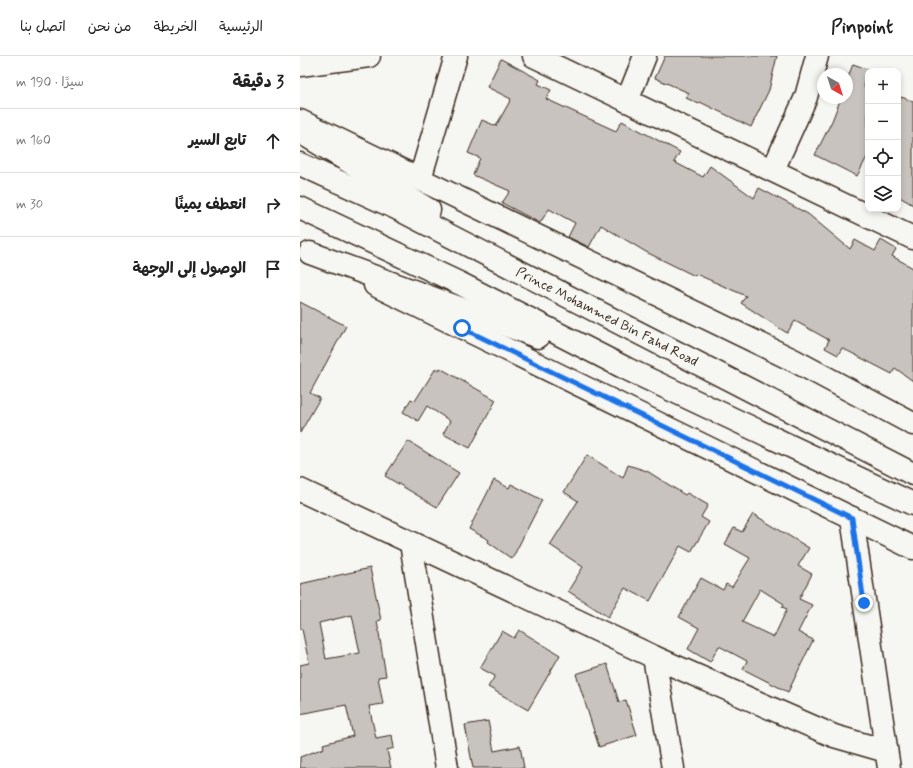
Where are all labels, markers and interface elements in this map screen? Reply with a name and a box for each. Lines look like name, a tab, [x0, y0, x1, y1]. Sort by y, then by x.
text: Pinpoint	[831, 15, 893, 40]
text: اتصل بنا	[20, 18, 66, 36]
text: من نحن	[88, 18, 131, 36]
text: الخريطة	[153, 18, 197, 36]
text: الرئيسية	[219, 18, 263, 36]
north arrow	[817, 68, 853, 104]
map controls	[865, 68, 901, 212]
button: +	[865, 68, 901, 104]
text: 3 دقيقة	[233, 71, 284, 93]
text: سيرًا · 190 m	[16, 74, 84, 91]
button: −	[865, 104, 901, 140]
icon: ahead	[262, 130, 284, 152]
text: تابع السير	[188, 131, 246, 151]
text: 160 m	[16, 132, 51, 149]
button: locate	[865, 140, 901, 176]
button: layers	[865, 176, 901, 212]
icon: right	[262, 194, 284, 216]
text: انعطف يمينًا	[175, 195, 246, 215]
text: 30 m	[16, 196, 43, 213]
icon: arrive	[262, 258, 284, 280]
text: الوصول إلى الوجهة	[132, 259, 246, 279]
street label: Prince Mohammed Bin Fahd Road	[513, 263, 701, 371]
route start	[453, 319, 471, 337]
route end	[855, 594, 873, 612]

